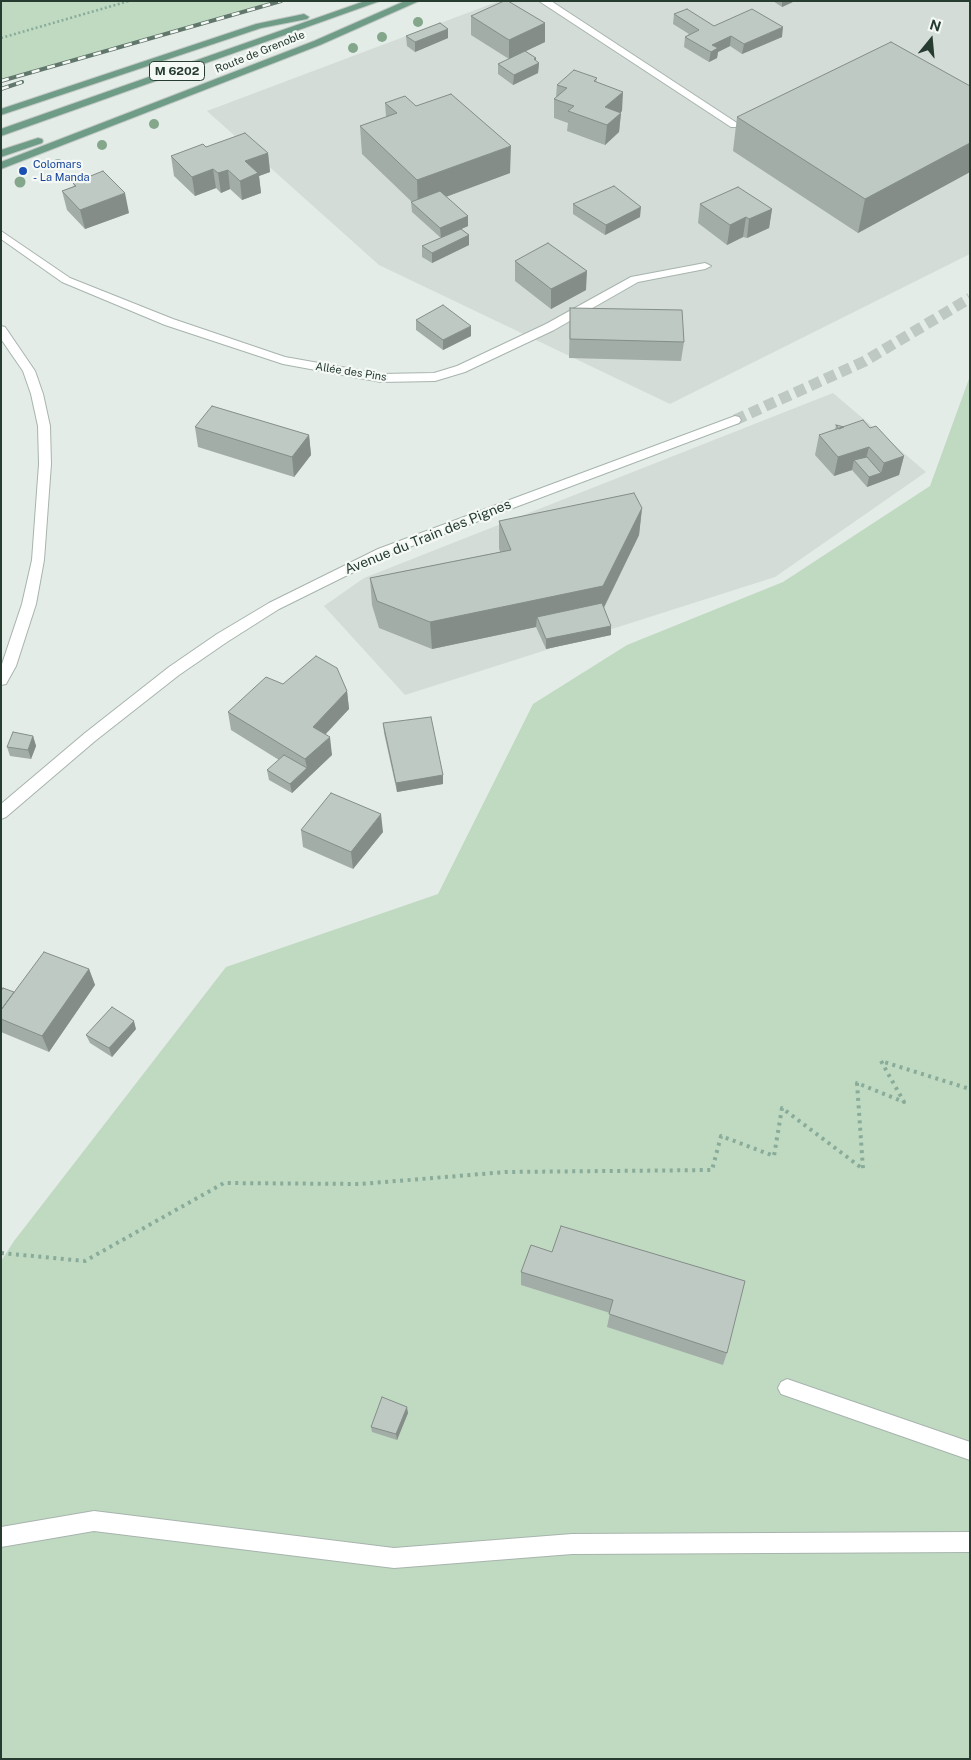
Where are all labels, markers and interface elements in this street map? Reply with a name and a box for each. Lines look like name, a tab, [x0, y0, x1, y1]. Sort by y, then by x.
north arrow	[906, 15, 956, 65]
text: N	[928, 16, 943, 35]
street label: Route de Grenoble	[213, 28, 307, 76]
road number: M 6202	[150, 61, 204, 80]
place label: Colomars - La Manda	[33, 158, 90, 184]
marker: Colomars - La Manda	[17, 165, 29, 177]
street label: Allée des Pins	[314, 360, 388, 384]
street label: Avenue du Train des Pignes	[342, 496, 514, 578]

